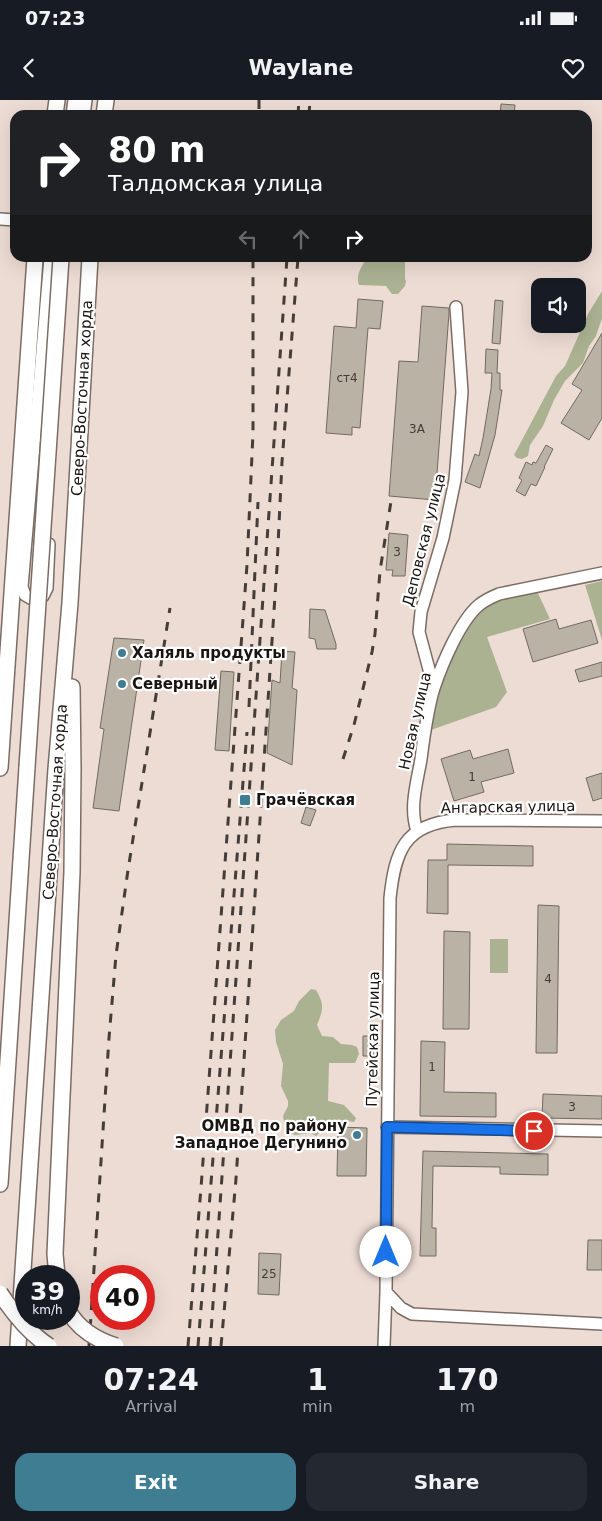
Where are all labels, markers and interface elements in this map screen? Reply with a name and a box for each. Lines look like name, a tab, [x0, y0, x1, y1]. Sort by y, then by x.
text: 07:23	[25, 7, 85, 29]
icon: back	[15, 54, 43, 82]
icon: heart	[559, 54, 587, 82]
text: Waylane	[249, 55, 353, 80]
icon: right	[25, 130, 90, 195]
text: 80 m	[108, 130, 205, 170]
text: Талдомская улица	[108, 171, 323, 196]
icon: left	[234, 225, 262, 253]
icon: ahead	[287, 225, 315, 253]
icon: right	[340, 225, 368, 253]
map controls	[531, 278, 586, 333]
button: sound	[531, 278, 586, 333]
street label: Северо-Восточная хорда	[68, 300, 96, 496]
house number: ст4	[336, 371, 358, 385]
house number: 3А	[409, 422, 426, 436]
street label: Деповская улица	[399, 472, 449, 608]
house number: 3	[393, 545, 401, 559]
place label: Халяль продукты	[132, 644, 286, 662]
marker: Халяль продукты	[116, 647, 128, 659]
street label: Новая улица	[395, 670, 435, 772]
place label: Северный	[132, 675, 218, 693]
marker: Северный	[116, 678, 128, 690]
street label: Северо-Восточная хорда	[39, 703, 71, 901]
house number: 1	[468, 770, 476, 784]
place label: Грачёвская	[256, 791, 355, 809]
marker: Грачёвская	[238, 793, 252, 807]
street label: Ангарская улица	[441, 797, 575, 817]
street label: Путейская улица	[363, 971, 383, 1107]
house number: 4	[544, 972, 552, 986]
house number: 1	[428, 1060, 436, 1074]
house number: 3	[568, 1100, 576, 1114]
pin	[513, 1110, 555, 1152]
place label: ОМВД по району Западное Дегунино	[175, 1117, 347, 1152]
icon: arrive	[520, 1117, 548, 1145]
marker: ОМВД по району Западное Дегунино	[351, 1129, 363, 1141]
position arrow	[359, 1225, 411, 1277]
speed limit sign: 40	[90, 1265, 155, 1330]
house number: 25	[261, 1267, 277, 1281]
text: 39	[30, 1277, 65, 1306]
text: km/h	[32, 1303, 63, 1317]
text: 07:24	[103, 1362, 199, 1397]
text: 1	[307, 1362, 328, 1397]
text: 170	[436, 1362, 499, 1397]
text: Arrival	[125, 1397, 177, 1416]
text: min	[302, 1397, 333, 1416]
text: m	[459, 1397, 475, 1416]
button: Exit	[15, 1453, 296, 1511]
button: Share	[306, 1453, 587, 1511]

